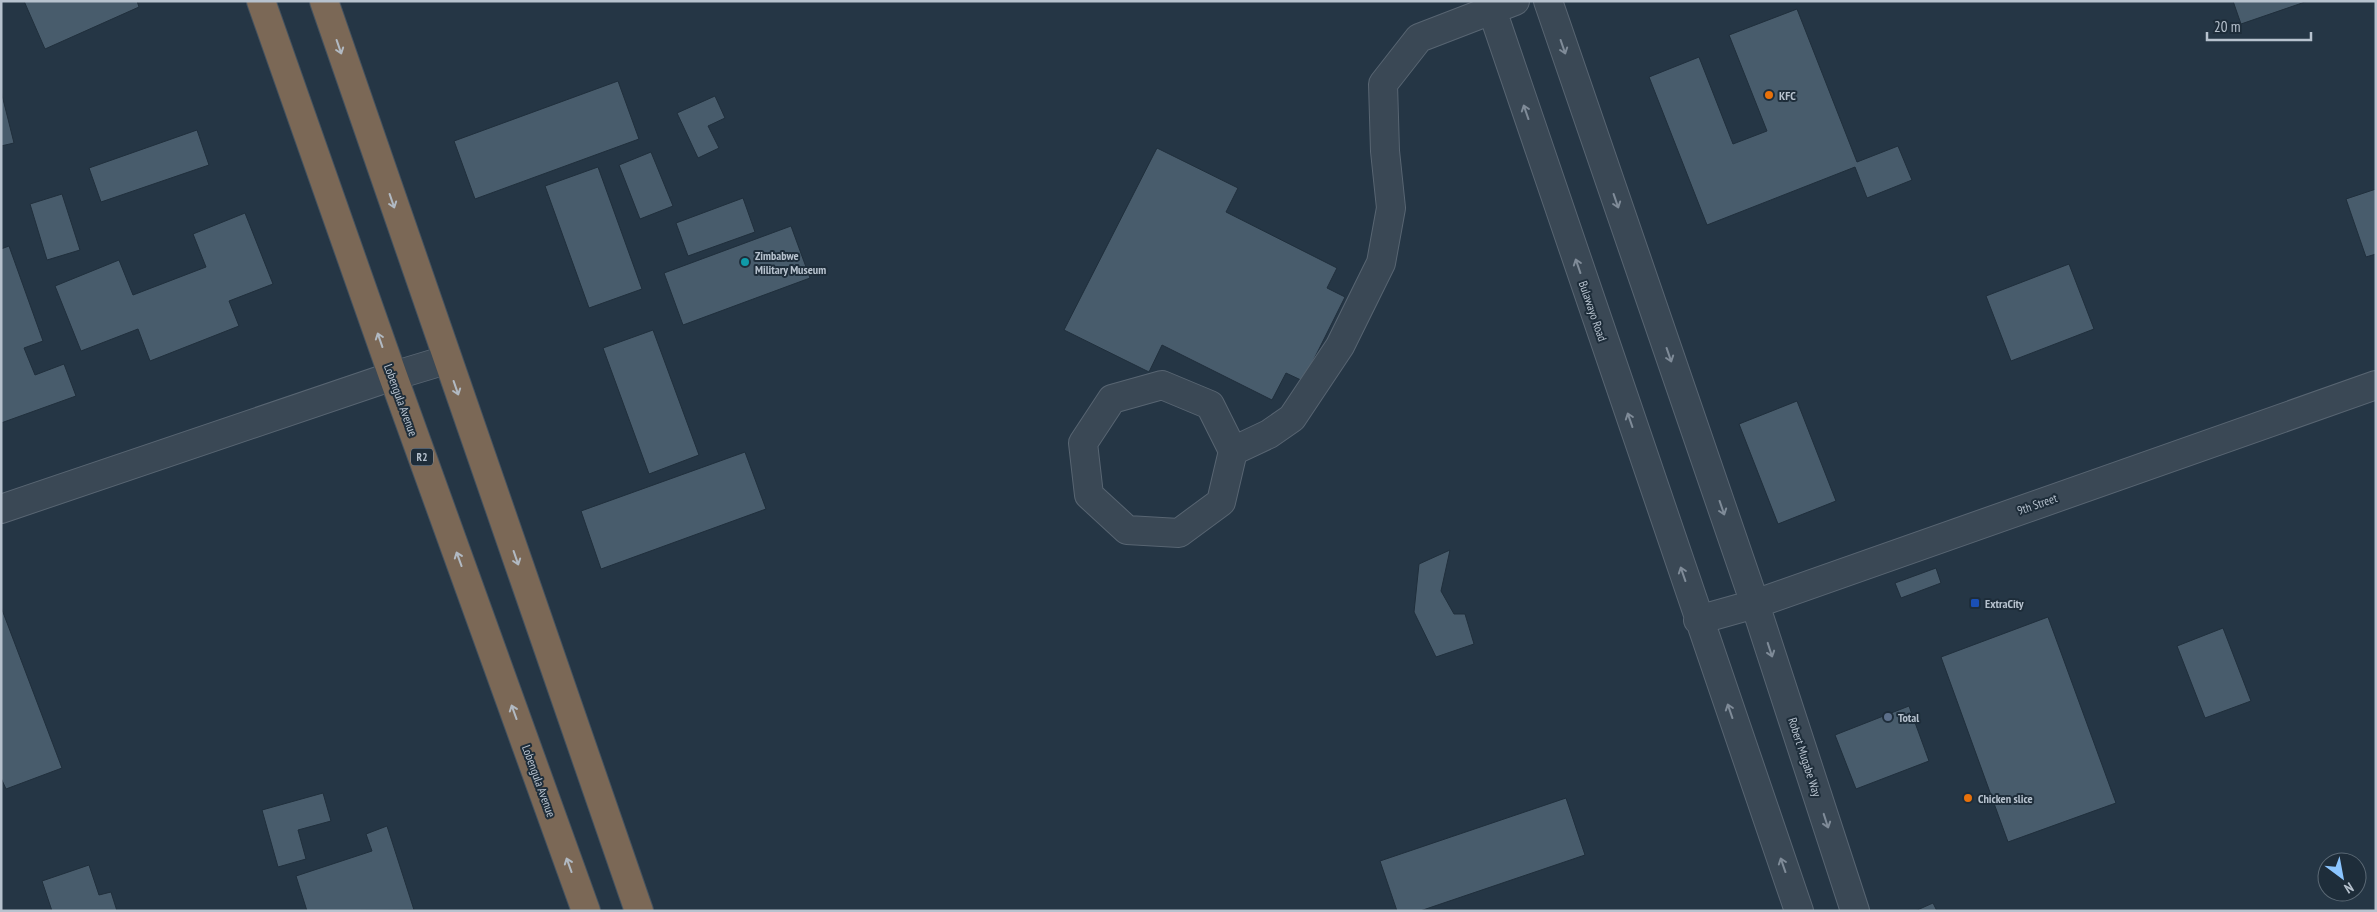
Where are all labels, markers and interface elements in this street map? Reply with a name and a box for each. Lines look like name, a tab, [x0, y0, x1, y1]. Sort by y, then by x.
scale bar	[2207, 10, 2311, 42]
text: 20 m	[2214, 17, 2240, 36]
one-way arrow	[335, 39, 345, 55]
one-way arrow	[1559, 39, 1569, 55]
place label: KFC	[1779, 88, 1796, 103]
marker: KFC	[1763, 89, 1775, 101]
one-way arrow	[1521, 105, 1531, 121]
one-way arrow	[388, 193, 397, 208]
one-way arrow	[1612, 193, 1621, 208]
place label: Zimbabwe Military Museum	[755, 248, 826, 277]
marker: Zimbabwe Military Museum	[739, 256, 751, 268]
one-way arrow	[1573, 259, 1583, 275]
street label: Bulawayo Road	[1576, 279, 1610, 343]
one-way arrow	[375, 333, 384, 349]
one-way arrow	[1665, 346, 1674, 362]
street label: Lobengula Avenue	[381, 362, 421, 438]
one-way arrow	[452, 380, 461, 395]
one-way arrow	[1625, 413, 1635, 429]
road number: R2	[411, 448, 433, 466]
street label: 9th Street	[2015, 490, 2060, 518]
one-way arrow	[1718, 500, 1727, 516]
one-way arrow	[511, 550, 521, 566]
one-way arrow	[454, 552, 463, 567]
one-way arrow	[1677, 566, 1687, 582]
place label: ExtraCity	[1985, 596, 2024, 611]
marker: ExtraCity	[1969, 597, 1981, 609]
one-way arrow	[1766, 642, 1775, 658]
one-way arrow	[1725, 704, 1734, 719]
one-way arrow	[509, 705, 518, 720]
place label: Total	[1898, 710, 1919, 725]
marker: Total	[1882, 711, 1894, 723]
street label: Robert Mugabe Way	[1785, 716, 1825, 799]
street label: Lobengula Avenue	[519, 743, 559, 819]
place label: Chicken slice	[1978, 791, 2033, 806]
marker: Chicken slice	[1962, 792, 1974, 804]
one-way arrow	[1822, 813, 1831, 829]
north arrow	[2317, 852, 2367, 902]
one-way arrow	[1778, 857, 1787, 873]
one-way arrow	[564, 858, 573, 873]
text: N	[2341, 878, 2357, 898]

